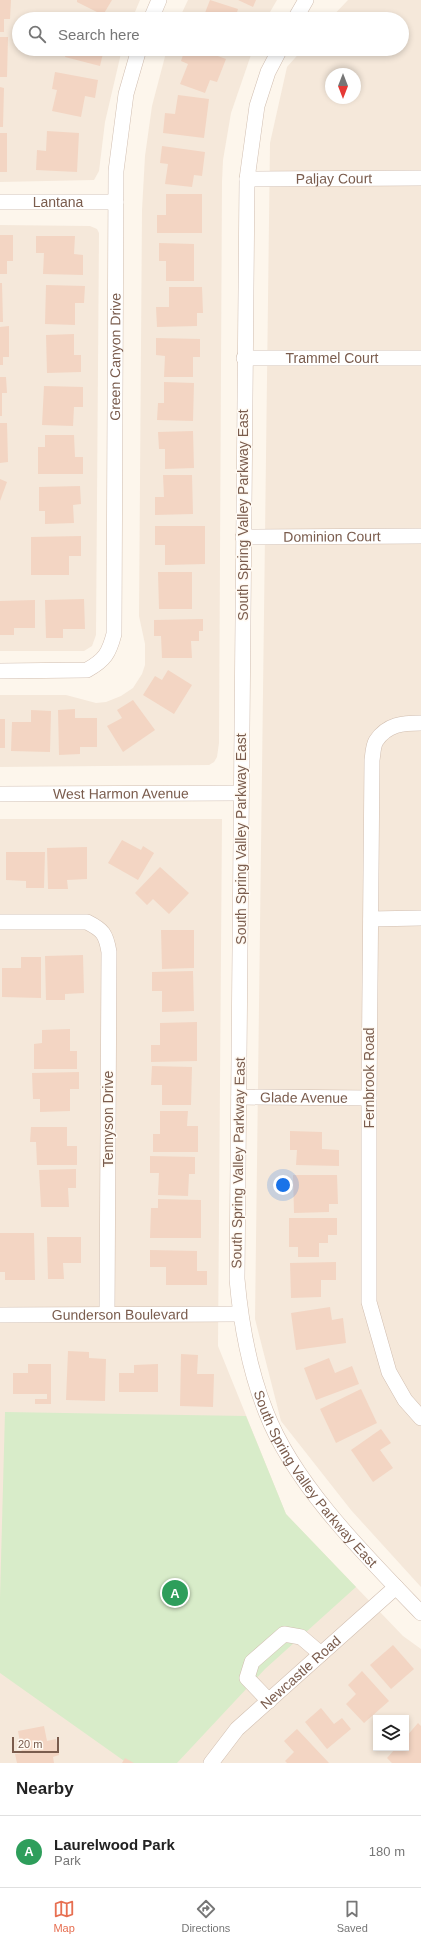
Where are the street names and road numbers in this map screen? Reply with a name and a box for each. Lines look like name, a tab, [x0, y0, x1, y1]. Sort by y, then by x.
street label: Paljay Court	[296, 170, 372, 187]
street label: Lantana	[33, 194, 84, 210]
street label: Green Canyon Drive	[107, 293, 123, 421]
street label: Trammel Court	[286, 350, 379, 366]
street label: South Spring Valley Parkway East	[235, 409, 251, 621]
street label: Dominion Court	[283, 528, 381, 545]
street label: South Spring Valley Parkway East	[233, 733, 249, 945]
street label: West Harmon Avenue	[53, 785, 189, 802]
street label: Fernbrook Road	[361, 1027, 377, 1129]
street label: South Spring Valley Parkway East	[228, 1057, 248, 1269]
street label: Tennyson Drive	[100, 1071, 116, 1167]
street label: Glade Avenue	[260, 1089, 348, 1106]
street label: Gunderson Boulevard	[52, 1306, 188, 1323]
street label: South Spring Valley Parkway East	[251, 1388, 381, 1571]
street label: Newcastle Road	[257, 1632, 344, 1712]

